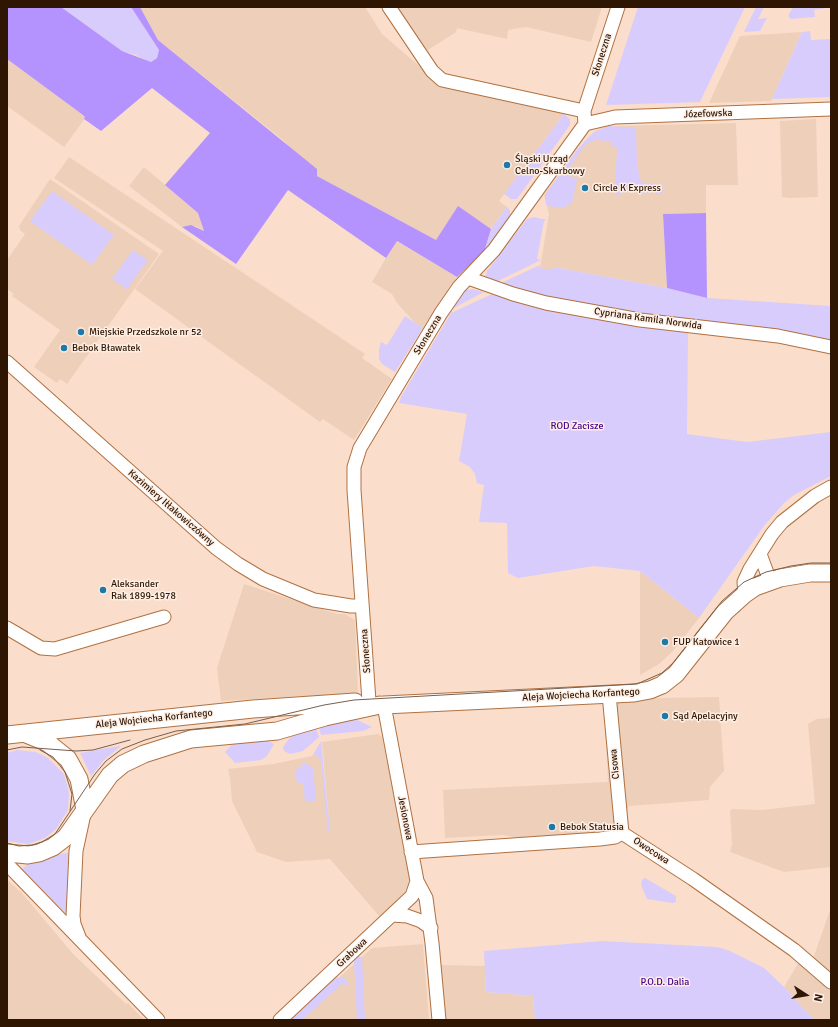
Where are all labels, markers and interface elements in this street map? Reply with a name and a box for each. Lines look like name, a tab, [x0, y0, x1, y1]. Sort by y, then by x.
street label: Słoneczna	[589, 32, 615, 78]
street label: Józefowska	[683, 107, 733, 121]
place label: Śląski Urząd Celno-Skarbowy	[515, 153, 585, 176]
marker: Śląski Urząd Celno-Skarbowy	[502, 160, 512, 170]
place label: Circle K Express	[593, 182, 661, 194]
marker: Circle K Express	[580, 183, 590, 193]
street label: Cypriana Kamila Norwida	[593, 305, 703, 333]
street label: Słoneczna	[411, 313, 445, 357]
place label: Miejskie Przedszkole nr 52	[89, 326, 202, 338]
marker: Miejskie Przedszkole nr 52	[76, 327, 86, 337]
place label: Bebok Bławatek	[72, 342, 141, 354]
marker: Bebok Bławatek	[59, 343, 69, 353]
park label: ROD Zacisze	[551, 420, 603, 432]
street label: Kazimiery Iłłakowiczówny	[125, 467, 217, 549]
place label: Aleksander Rak 1899-1978	[111, 578, 176, 602]
marker: Aleksander Rak 1899-1978	[98, 585, 108, 595]
street label: Słoneczna	[358, 629, 374, 673]
place label: FUP Katowice 1	[673, 636, 740, 648]
marker: FUP Katowice 1	[660, 637, 670, 647]
street label: Aleja Wojciecha Korfantego	[522, 686, 640, 704]
street label: Aleja Wojciecha Korfantego	[95, 707, 213, 731]
place label: Sąd Apelacyjny	[673, 710, 738, 722]
marker: Sąd Apelacyjny	[660, 711, 670, 721]
street label: Cisowa	[608, 748, 622, 780]
street label: Jesionowa	[395, 795, 415, 841]
place label: Bebok Statusia	[560, 821, 624, 833]
marker: Bebok Statusia	[547, 822, 557, 832]
street label: Owocowa	[631, 835, 671, 867]
street label: Grabowa	[334, 936, 370, 970]
north arrow	[786, 975, 826, 1015]
park label: P.O.D. Dalia	[641, 976, 689, 988]
text: N	[811, 993, 825, 1003]

